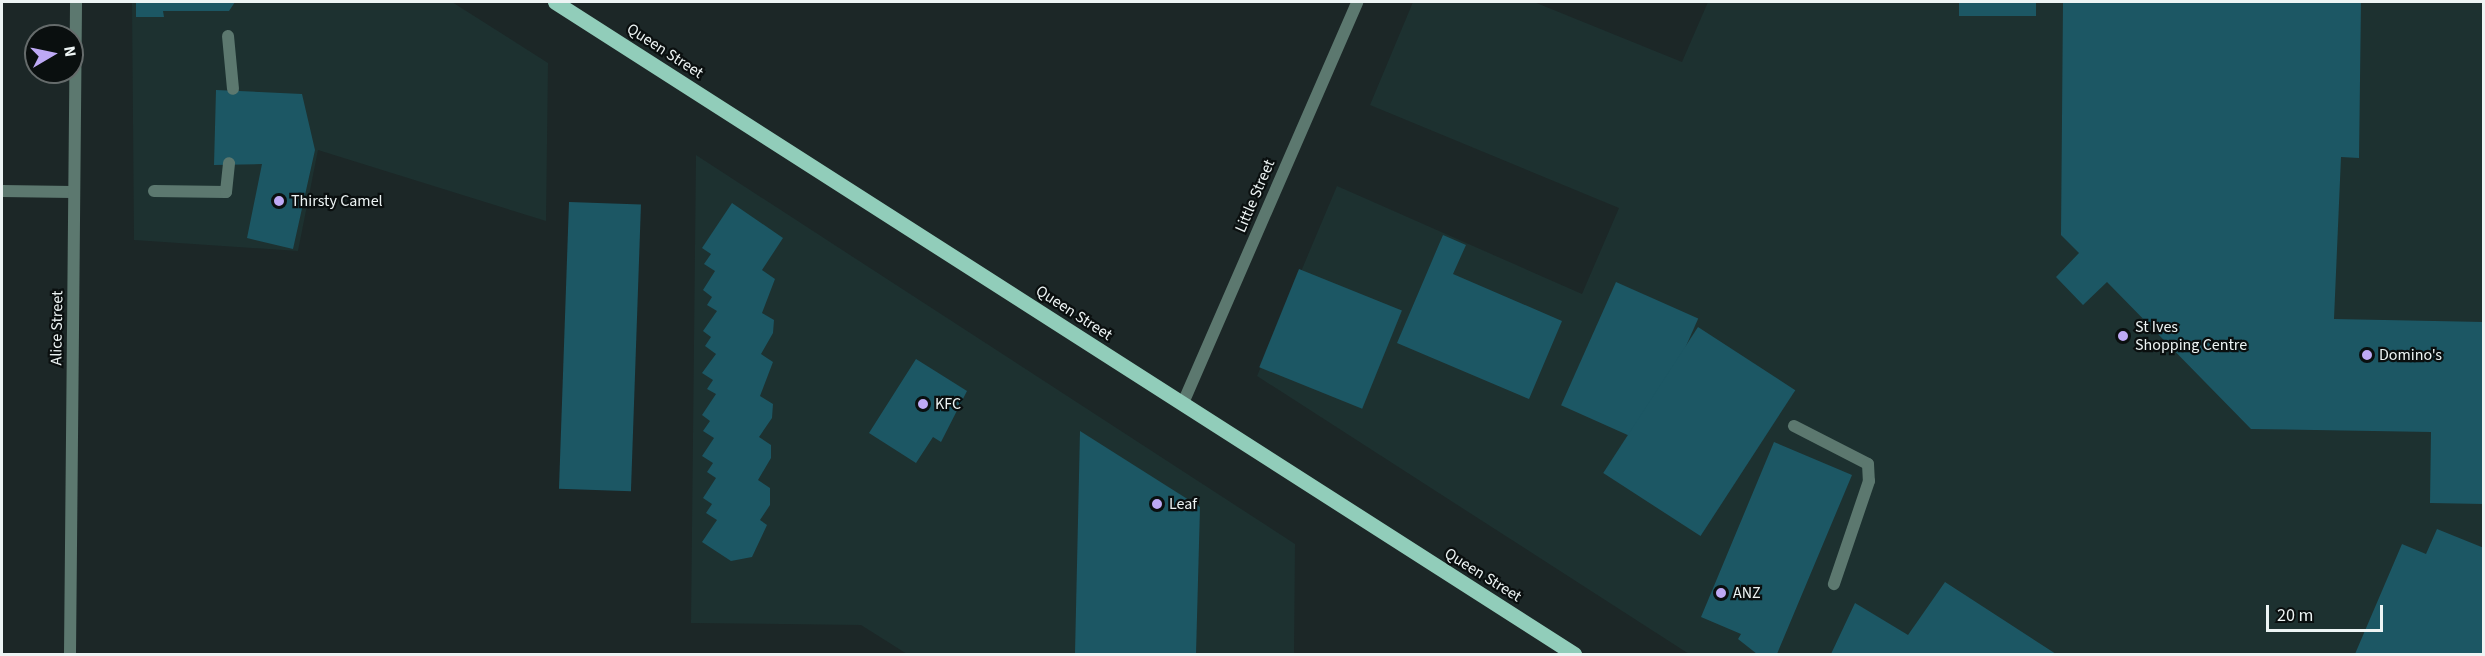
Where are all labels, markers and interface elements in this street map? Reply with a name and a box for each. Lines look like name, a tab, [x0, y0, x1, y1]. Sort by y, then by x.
street label: Queen Street	[623, 19, 707, 83]
north arrow	[24, 24, 84, 84]
text: N	[58, 45, 81, 58]
street label: Little Street	[1231, 157, 1279, 235]
place label: Thirsty Camel	[291, 191, 383, 211]
marker: Thirsty Camel	[272, 194, 286, 208]
street label: Queen Street	[1032, 281, 1116, 345]
street label: Alice Street	[47, 290, 67, 366]
place label: St Ives Shopping Centre	[2135, 317, 2247, 355]
marker: St Ives Shopping Centre	[2116, 329, 2130, 343]
place label: Domino's	[2379, 345, 2442, 365]
marker: Domino's	[2360, 348, 2374, 362]
place label: KFC	[935, 394, 961, 414]
marker: KFC	[916, 397, 930, 411]
place label: Leaf	[1169, 494, 1197, 514]
marker: Leaf	[1150, 497, 1164, 511]
street label: Queen Street	[1441, 544, 1525, 606]
place label: ANZ	[1733, 583, 1761, 603]
marker: ANZ	[1714, 586, 1728, 600]
scale bar	[2269, 593, 2386, 631]
text: 20 m	[2277, 603, 2313, 628]

